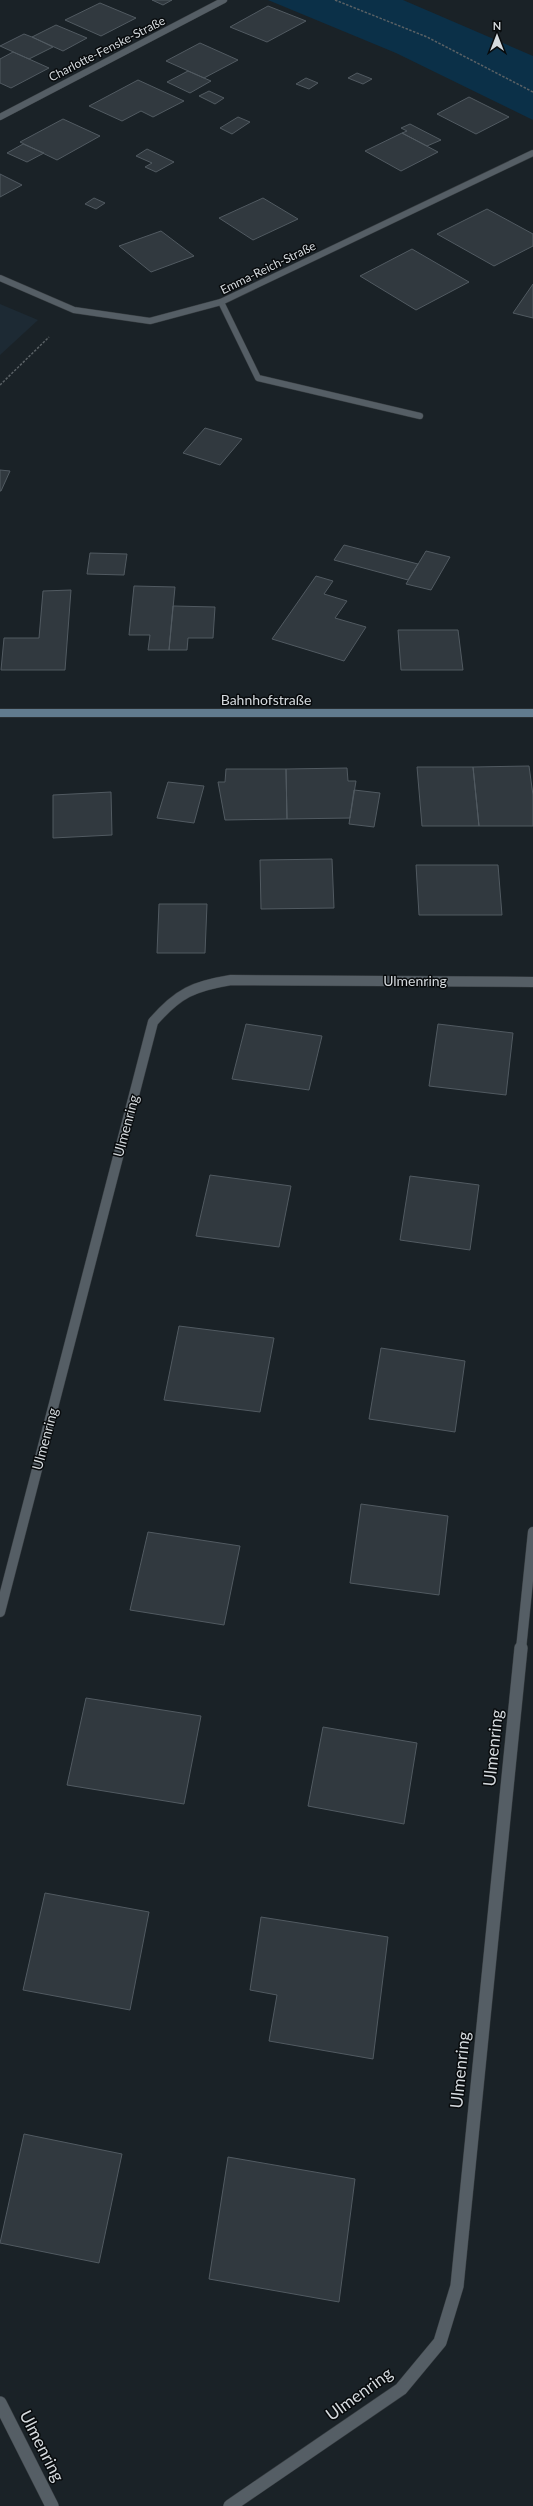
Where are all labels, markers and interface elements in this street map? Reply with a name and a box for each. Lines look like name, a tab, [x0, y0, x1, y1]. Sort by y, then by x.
street label: Charlotte-Fenske-Straße	[46, 13, 167, 84]
north arrow	[477, 16, 517, 56]
text: N	[493, 19, 501, 32]
street label: Emma-Reich-Straße	[218, 238, 318, 297]
street label: Bahnhofstraße	[221, 691, 311, 708]
street label: Ulmenring	[383, 972, 447, 989]
street label: Ulmenring	[109, 1093, 142, 1159]
street label: Ulmenring	[28, 1406, 61, 1472]
street label: Ulmenring	[478, 1708, 507, 1788]
street label: Ulmenring	[445, 2030, 474, 2110]
street label: Ulmenring	[321, 2362, 396, 2425]
street label: Ulmenring	[16, 2407, 69, 2485]

